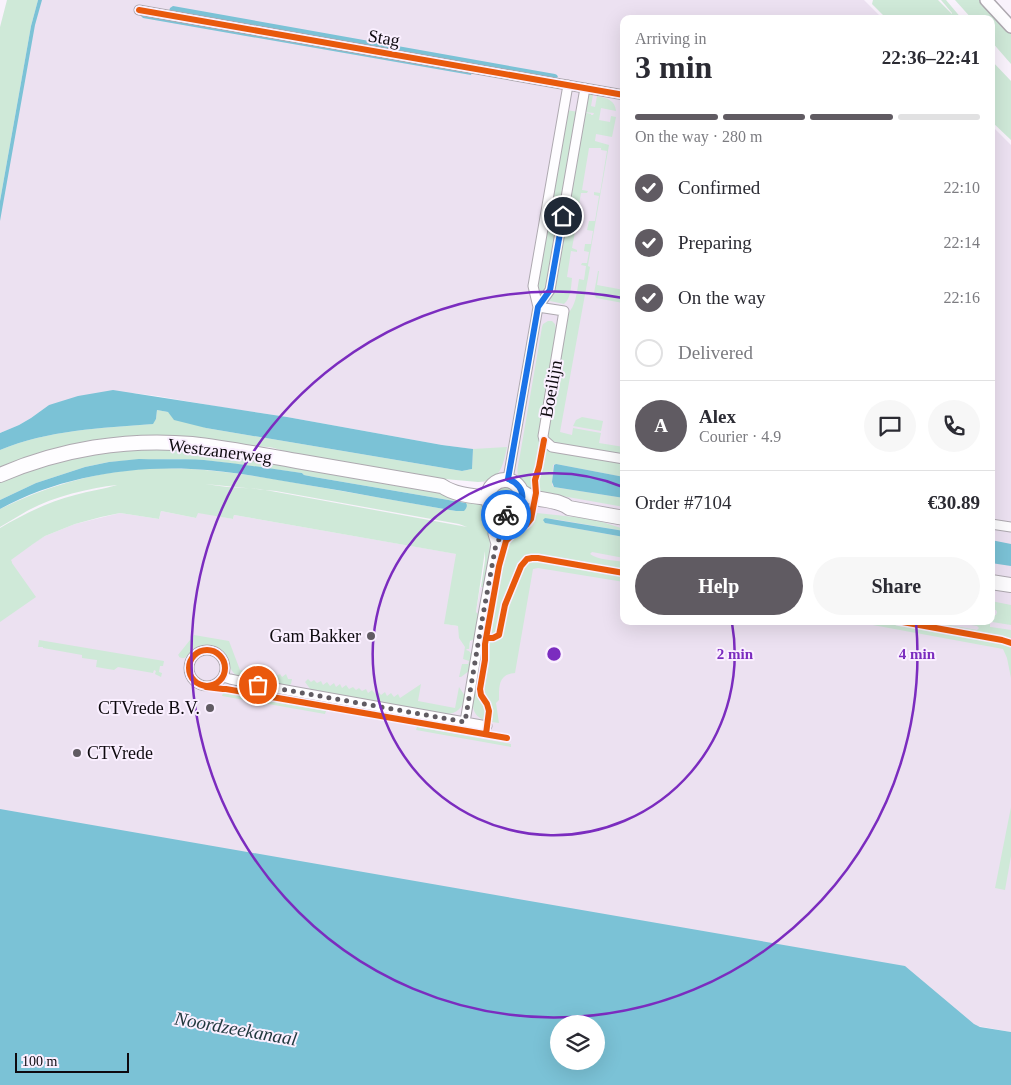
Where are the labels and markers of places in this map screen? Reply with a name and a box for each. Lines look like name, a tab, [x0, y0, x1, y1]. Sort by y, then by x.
pin	[542, 195, 584, 237]
place label: Gam Bakker	[270, 626, 361, 646]
marker: Gam Bakker	[365, 630, 377, 642]
centre of rings	[545, 645, 563, 663]
pin	[237, 664, 279, 706]
place label: CTVrede B.V.	[98, 698, 200, 718]
marker: CTVrede B.V.	[204, 702, 216, 714]
place label: CTVrede	[87, 743, 153, 763]
marker: CTVrede	[71, 747, 83, 759]

